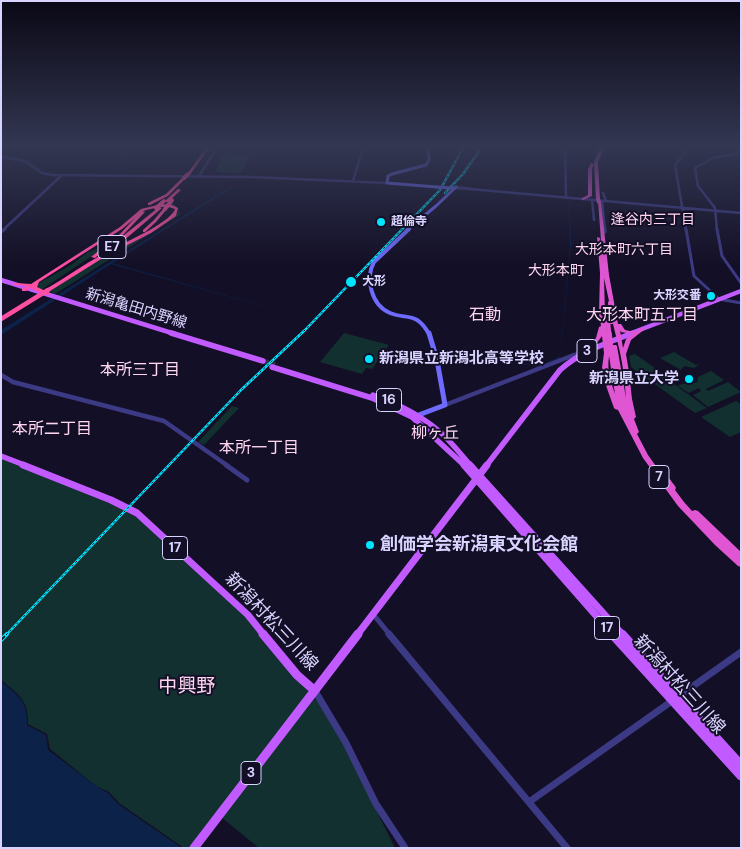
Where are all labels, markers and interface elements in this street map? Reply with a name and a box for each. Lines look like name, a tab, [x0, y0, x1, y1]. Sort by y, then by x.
district label: 逢谷内三丁目	[611, 212, 695, 228]
place label: 超倫寺	[391, 215, 427, 229]
marker: 超倫寺	[375, 216, 387, 228]
road number: E7	[98, 236, 126, 258]
district label: 大形本町六丁目	[575, 242, 673, 258]
district label: 大形本町	[528, 263, 584, 279]
marker: 大形	[344, 275, 358, 289]
place label: 大形	[362, 275, 386, 289]
street label: 新潟亀田内野線	[83, 285, 189, 333]
place label: 大形交番	[653, 289, 701, 303]
marker: 大形交番	[705, 290, 717, 302]
district label: 石動	[469, 306, 501, 326]
district label: 大形本町五丁目	[586, 306, 698, 326]
road number: 3	[577, 340, 597, 362]
place label: 新潟県立新潟北高等学校	[379, 350, 544, 368]
marker: 新潟県立新潟北高等学校	[363, 353, 375, 365]
district label: 本所三丁目	[100, 361, 180, 381]
place label: 新潟県立大学	[589, 370, 679, 388]
marker: 新潟県立大学	[683, 373, 695, 385]
road number: 16	[376, 388, 402, 412]
district label: 本所二丁目	[12, 420, 92, 440]
district label: 柳ヶ丘	[411, 424, 459, 444]
district label: 本所一丁目	[219, 439, 299, 459]
road number: 7	[649, 466, 669, 488]
place label: 創価学会新潟東文化会館	[380, 534, 578, 556]
road number: 17	[162, 536, 188, 560]
marker: 創価学会新潟東文化会館	[364, 539, 376, 551]
street label: 新潟村松三川線	[220, 569, 322, 675]
road number: 17	[594, 616, 620, 640]
street label: 新潟村松三川線	[629, 631, 729, 739]
district label: 中興野	[159, 676, 215, 698]
road number: 3	[241, 761, 261, 784]

